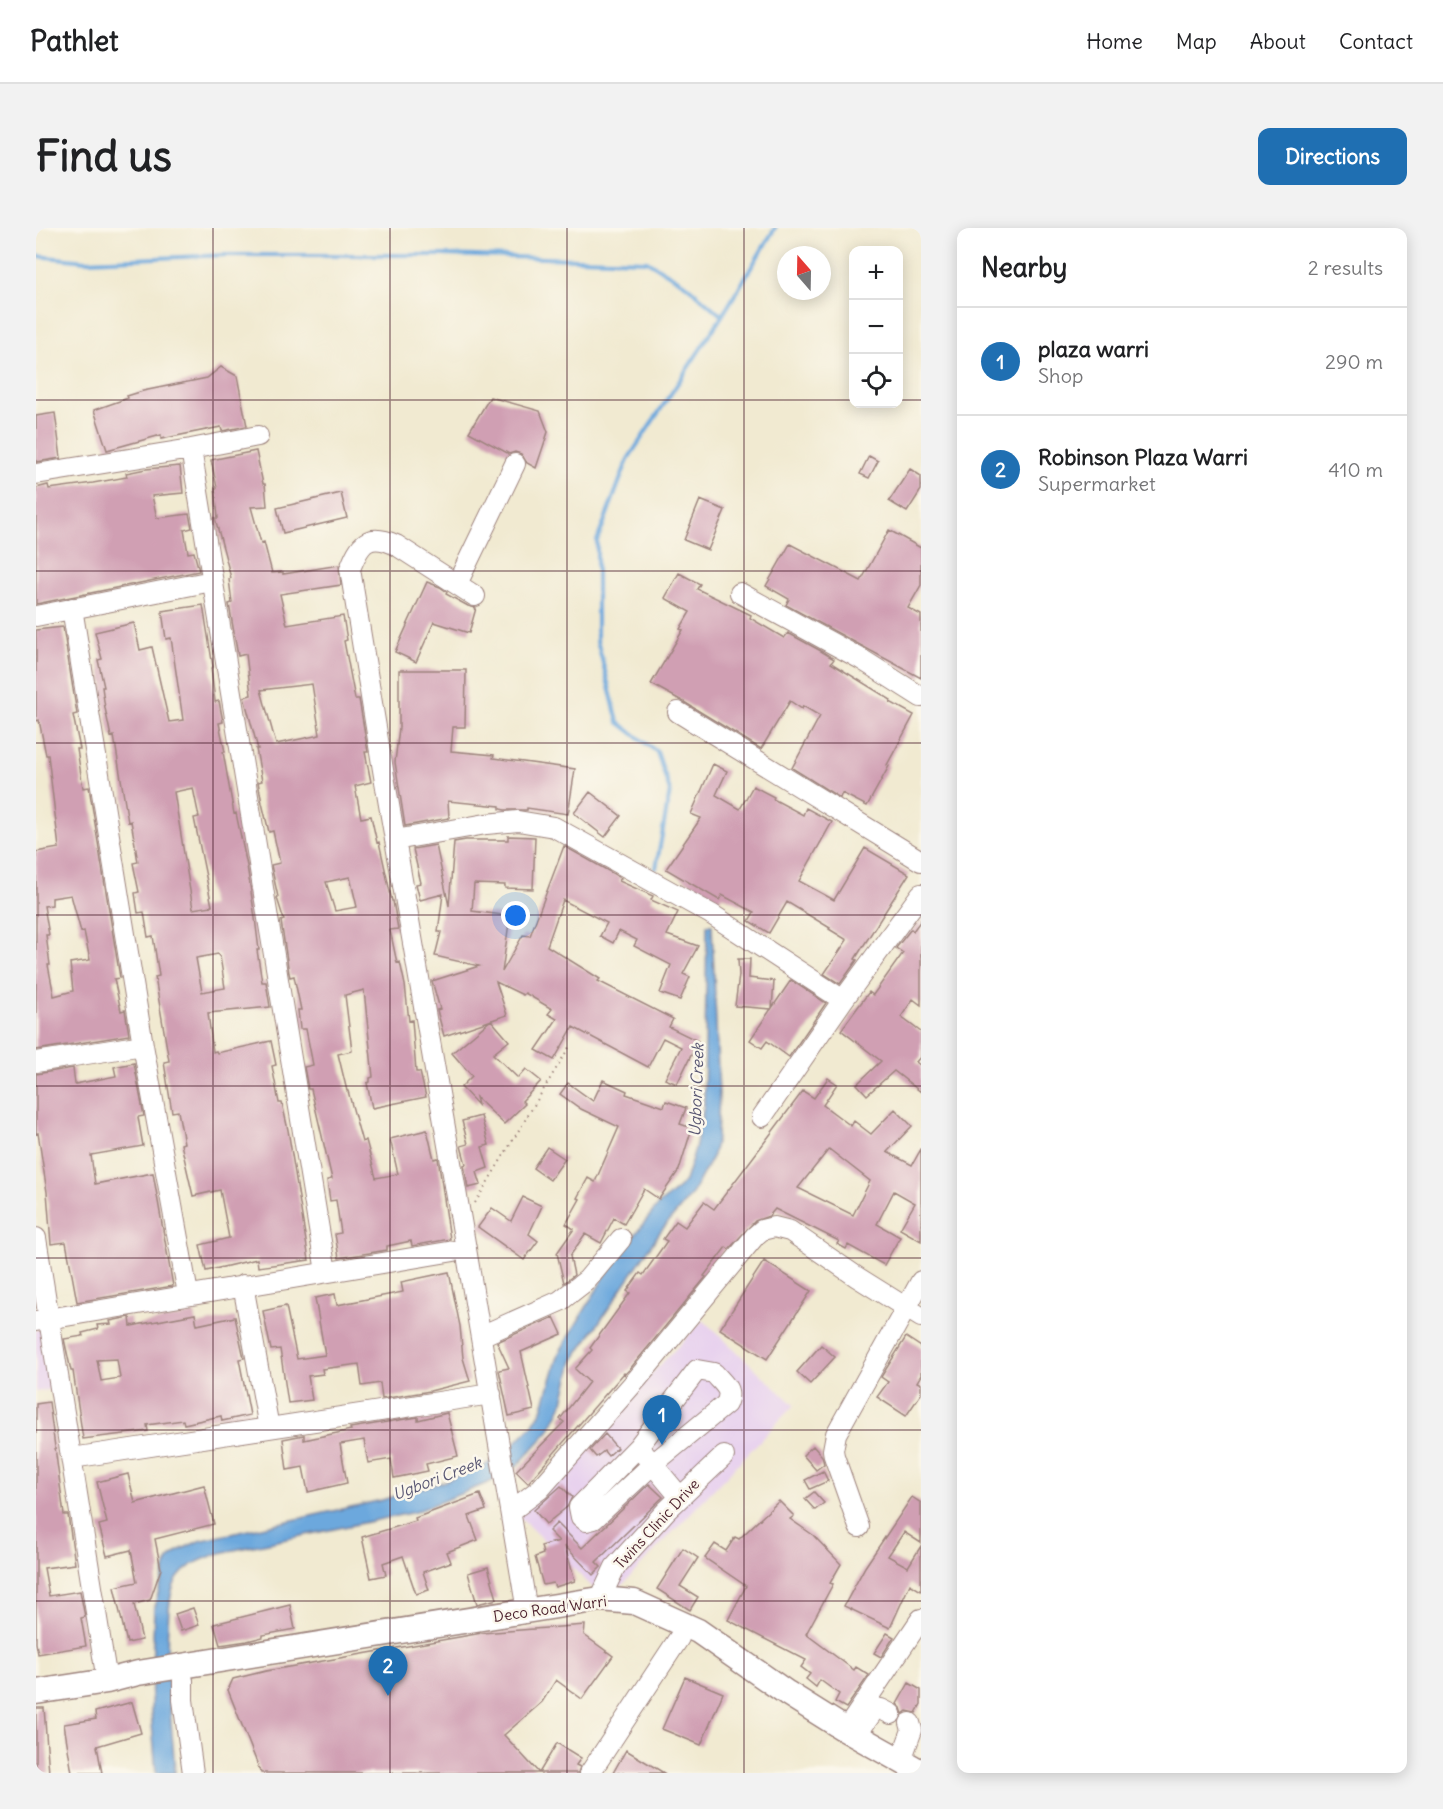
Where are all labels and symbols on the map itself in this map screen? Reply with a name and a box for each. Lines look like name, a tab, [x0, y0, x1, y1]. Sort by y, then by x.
north arrow	[777, 246, 831, 300]
your location	[501, 901, 530, 930]
water label: Ugbori Creek	[684, 1041, 708, 1137]
pin: 1	[642, 1396, 682, 1445]
water label: Ugbori Creek	[390, 1451, 486, 1504]
street label: Twins Clinic Drive	[610, 1475, 703, 1573]
street label: Deco Road Warri	[492, 1591, 608, 1626]
pin: 2	[368, 1646, 408, 1696]

